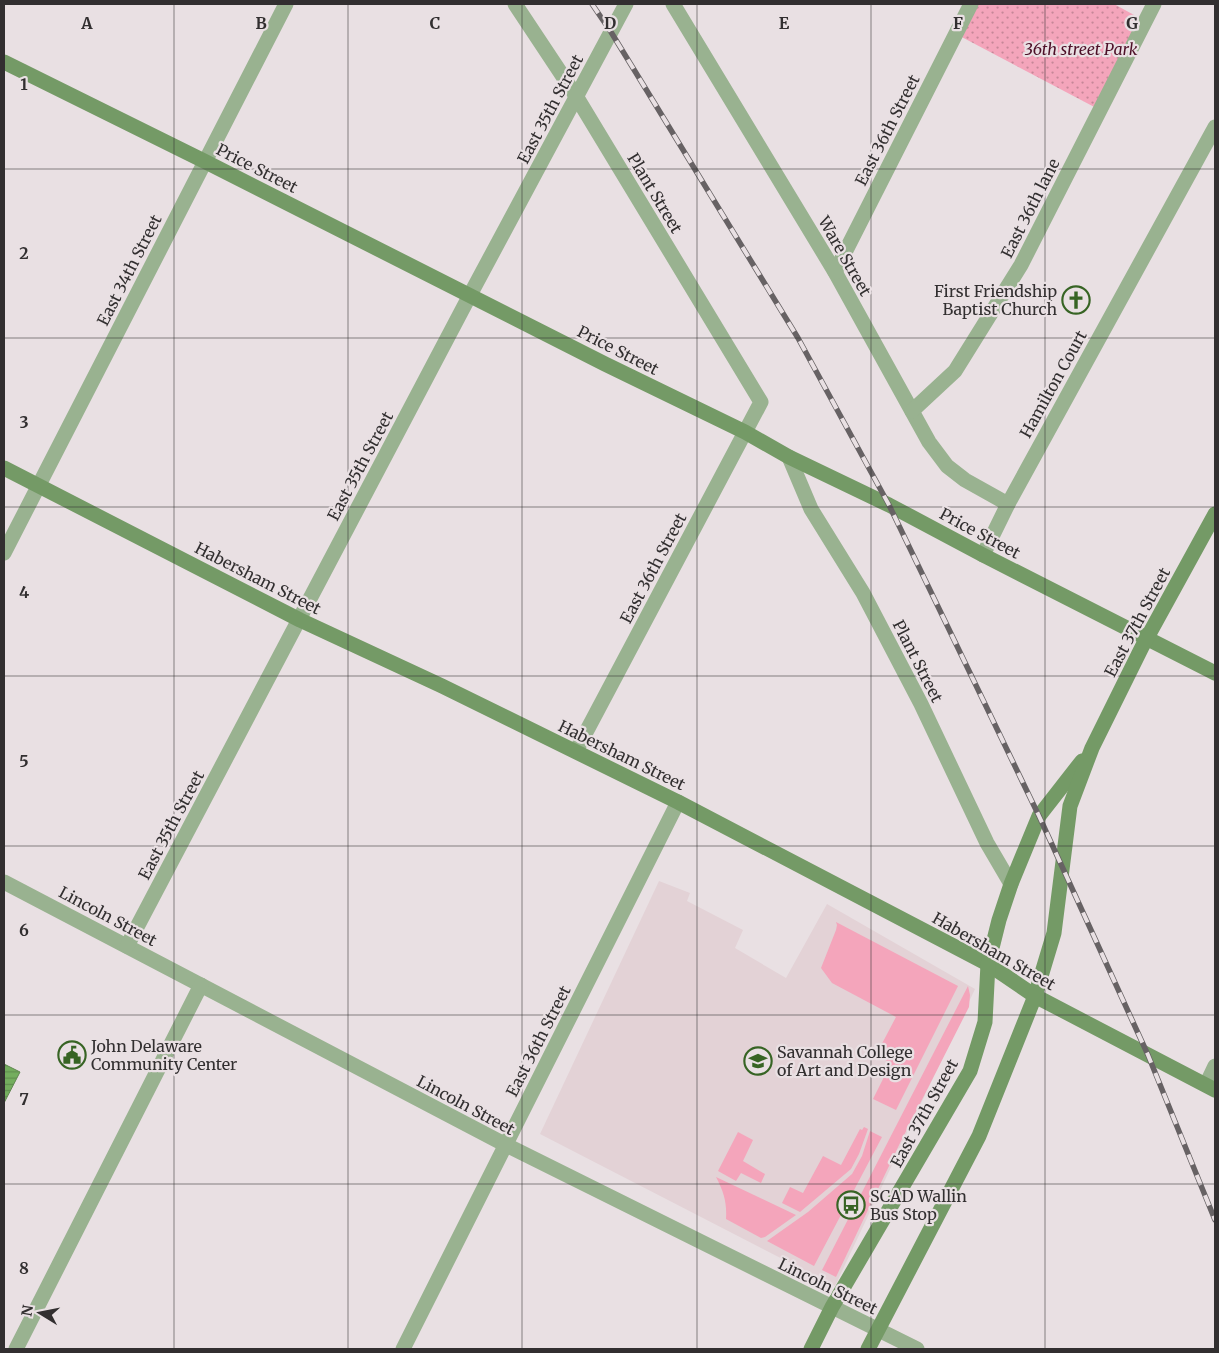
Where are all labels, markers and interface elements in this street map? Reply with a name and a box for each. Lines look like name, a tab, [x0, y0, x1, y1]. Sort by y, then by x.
text: A	[80, 13, 93, 33]
text: B	[255, 13, 267, 33]
text: C	[430, 13, 440, 33]
text: D	[604, 13, 616, 33]
text: E	[779, 13, 790, 33]
text: F	[953, 13, 963, 33]
text: G	[1126, 13, 1138, 33]
park label: 36th street Park	[1025, 39, 1138, 59]
street label: East 35th Street	[513, 50, 587, 167]
street label: East 36th Street	[850, 70, 924, 189]
text: 1	[20, 74, 28, 94]
street label: Price Street	[213, 139, 302, 197]
street label: Plant Street	[623, 149, 687, 237]
street label: East 36th lane	[996, 155, 1064, 261]
street label: East 34th Street	[92, 210, 166, 329]
street label: Ware Street	[814, 212, 876, 300]
text: 2	[19, 243, 29, 263]
place label: First Friendship Baptist Church	[934, 281, 1057, 319]
church icon: First Friendship Baptist Church	[1061, 285, 1091, 315]
street label: Price Street	[574, 321, 663, 379]
street label: Hamilton Court	[1015, 326, 1091, 441]
street label: East 35th Street	[323, 407, 397, 524]
text: 3	[19, 412, 29, 432]
street label: Price Street	[936, 503, 1024, 563]
street label: East 36th Street	[616, 509, 691, 627]
street label: Habersham Street	[192, 538, 325, 619]
street label: East 37th Street	[1100, 563, 1175, 680]
text: 4	[19, 582, 29, 602]
street label: Plant Street	[889, 616, 948, 706]
street label: Habersham Street	[555, 716, 689, 795]
text: 5	[19, 751, 29, 771]
street label: East 35th Street	[134, 766, 208, 883]
street label: Lincoln Street	[56, 882, 161, 951]
street label: Habersham Street	[929, 908, 1060, 995]
text: 6	[19, 920, 29, 940]
street label: East 36th Street	[501, 981, 575, 1100]
place label: John Delaware Community Center	[90, 1036, 237, 1074]
public building icon: John Delaware Community Center	[57, 1040, 87, 1070]
place label: Savannah College of Art and Design	[777, 1042, 913, 1080]
school or university icon: Savannah College of Art and Design	[743, 1046, 773, 1076]
street label: East 37th Street	[886, 1055, 962, 1171]
street label: Lincoln Street	[414, 1071, 519, 1140]
text: 7	[19, 1089, 29, 1109]
place label: SCAD Wallin Bus Stop	[870, 1186, 967, 1224]
bus stop icon: SCAD Wallin Bus Stop	[836, 1190, 866, 1220]
street label: Lincoln Street	[775, 1253, 882, 1319]
text: 8	[19, 1258, 29, 1278]
north arrow	[15, 1288, 65, 1338]
text: N	[17, 1304, 37, 1318]

